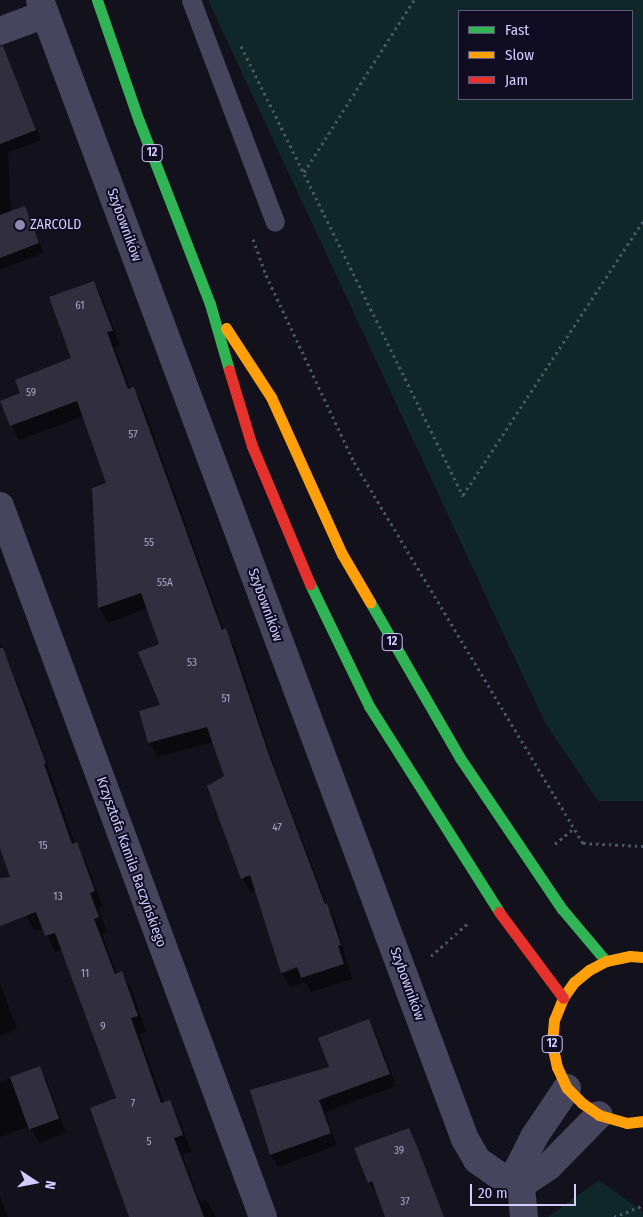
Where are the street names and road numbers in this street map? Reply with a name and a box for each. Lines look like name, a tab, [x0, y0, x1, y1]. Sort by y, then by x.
road number: 12	[141, 144, 163, 162]
street label: Szybowników	[103, 186, 145, 264]
street label: Szybowników	[244, 566, 286, 644]
road number: 12	[381, 632, 403, 652]
street label: Krzysztofa Kamila Baczyńskiego	[92, 775, 170, 949]
street label: Szybowników	[386, 945, 428, 1023]
road number: 12	[541, 1034, 563, 1054]

